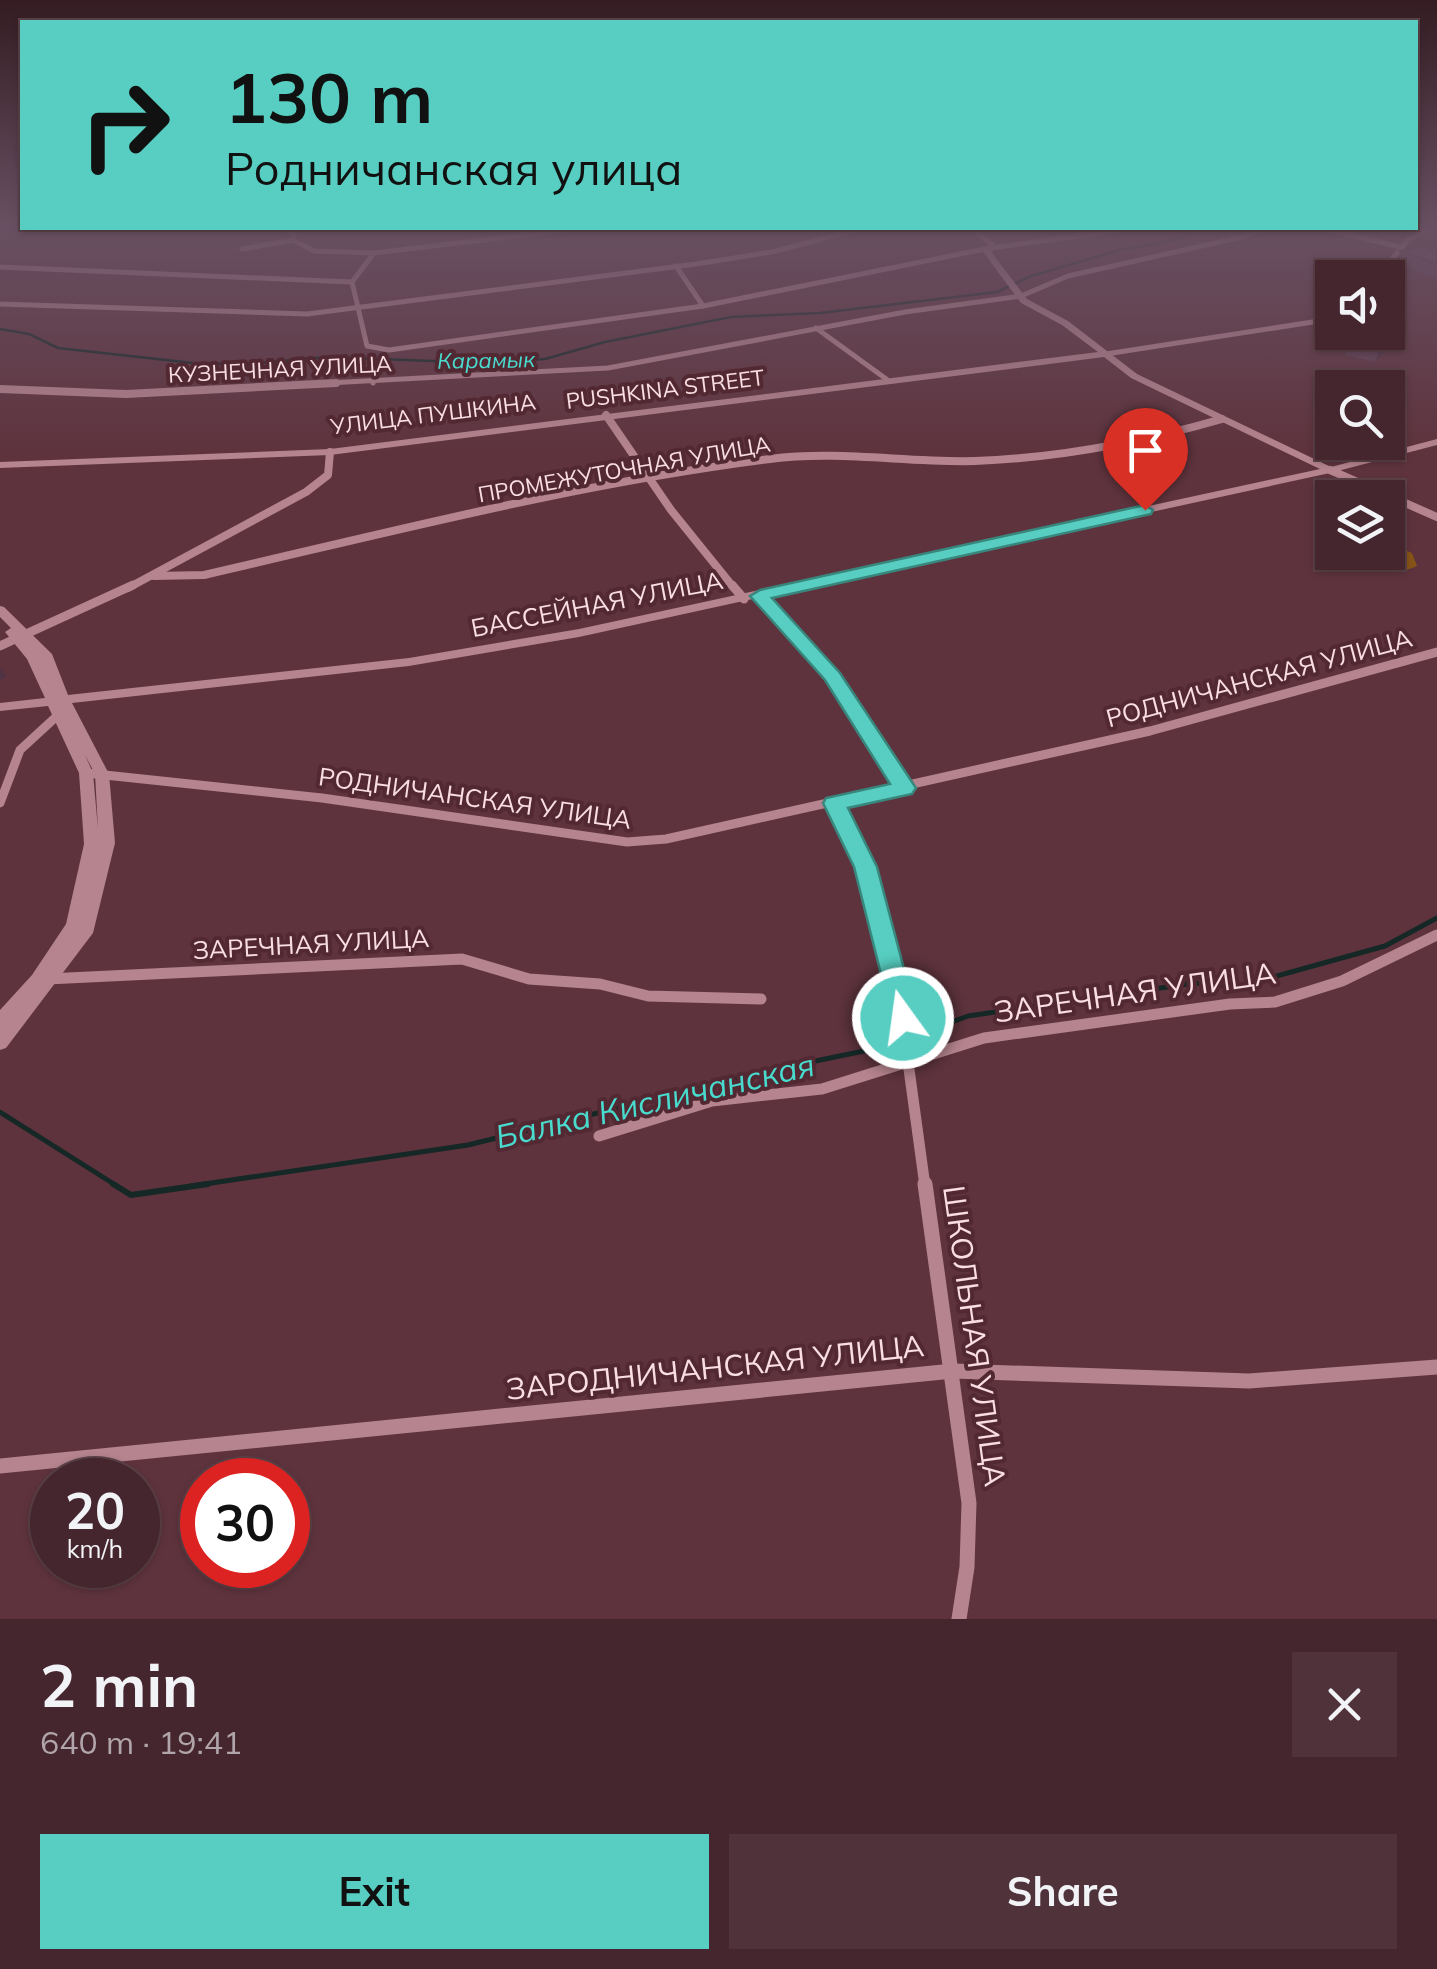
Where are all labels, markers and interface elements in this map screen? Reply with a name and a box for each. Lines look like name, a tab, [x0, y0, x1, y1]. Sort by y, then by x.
text: 130 m	[225, 53, 433, 141]
icon: right	[60, 60, 190, 190]
text: Родничанская улица	[225, 140, 682, 196]
map controls	[1315, 260, 1405, 570]
button: sound	[1315, 260, 1405, 350]
water label: Карамык	[437, 345, 536, 375]
street label: КУЗНЕЧНАЯ УЛИЦА	[167, 349, 393, 389]
street label: PUSHKINA STREET	[564, 363, 766, 415]
button: search	[1315, 370, 1405, 460]
street label: УЛИЦА ПУШКИНА	[328, 388, 537, 441]
pin	[1103, 408, 1188, 511]
icon: arrive	[1118, 423, 1173, 478]
street label: ПРОМЕЖУТОЧНАЯ УЛИЦА	[476, 429, 772, 509]
button: layers	[1315, 480, 1405, 570]
street label: БАССЕЙНАЯ УЛИЦА	[468, 564, 726, 643]
street label: РОДНИЧАНСКАЯ УЛИЦА	[1102, 622, 1415, 733]
street label: РОДНИЧАНСКАЯ УЛИЦА	[317, 760, 633, 835]
street label: ЗАРЕЧНАЯ УЛИЦА	[192, 922, 430, 965]
street label: ЗАРЕЧНАЯ УЛИЦА	[992, 953, 1278, 1031]
position arrow	[851, 966, 955, 1070]
water label: Балка Кисличанская	[491, 1044, 818, 1156]
street label: ШКОЛЬНАЯ УЛИЦА	[935, 1183, 1015, 1489]
street label: ЗАРОДНИЧАНСКАЯ УЛИЦА	[504, 1326, 926, 1408]
speed limit sign: 30	[180, 1458, 310, 1588]
text: 20	[65, 1479, 125, 1542]
text: km/h	[67, 1533, 123, 1564]
text: 2 min	[40, 1647, 198, 1722]
button: close	[1292, 1652, 1397, 1757]
text: 640 m · 19:41	[40, 1722, 242, 1762]
button: Exit	[40, 1834, 709, 1949]
button: Share	[729, 1834, 1397, 1949]

